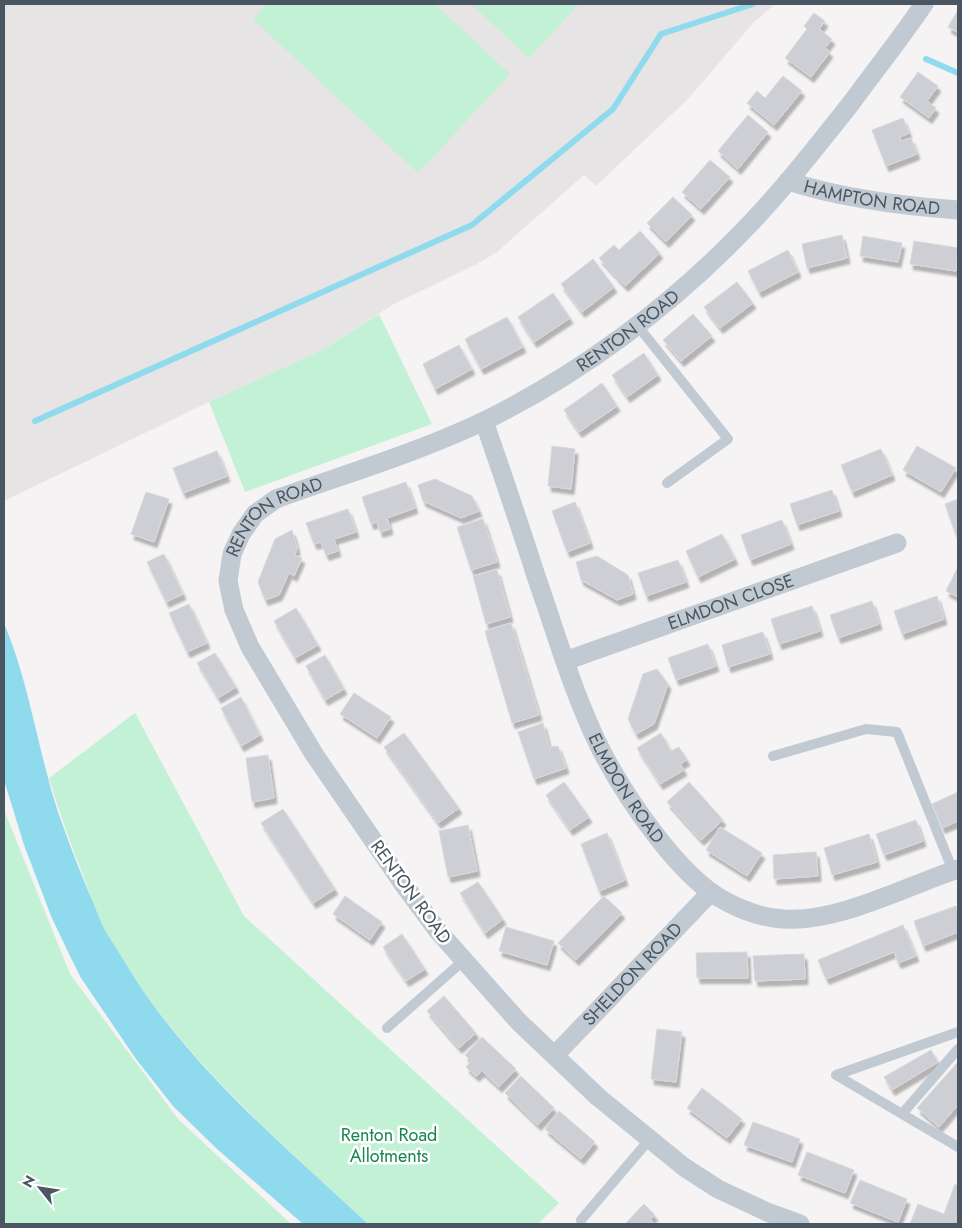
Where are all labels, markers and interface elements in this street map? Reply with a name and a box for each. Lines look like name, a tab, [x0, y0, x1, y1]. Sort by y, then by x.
street label: HAMPTON ROAD	[801, 173, 941, 222]
street label: RENTON ROAD	[571, 284, 685, 378]
street label: RENTON ROAD	[219, 471, 326, 561]
street label: ELMDON CLOSE	[664, 568, 798, 636]
street label: ELMDON ROAD	[582, 729, 671, 849]
street label: RENTON ROAD	[364, 835, 458, 949]
street label: SHELDON ROAD	[577, 917, 688, 1032]
park label: Renton Road Allotments	[341, 1122, 437, 1169]
north arrow	[15, 1163, 65, 1213]
text: N	[17, 1172, 40, 1191]

